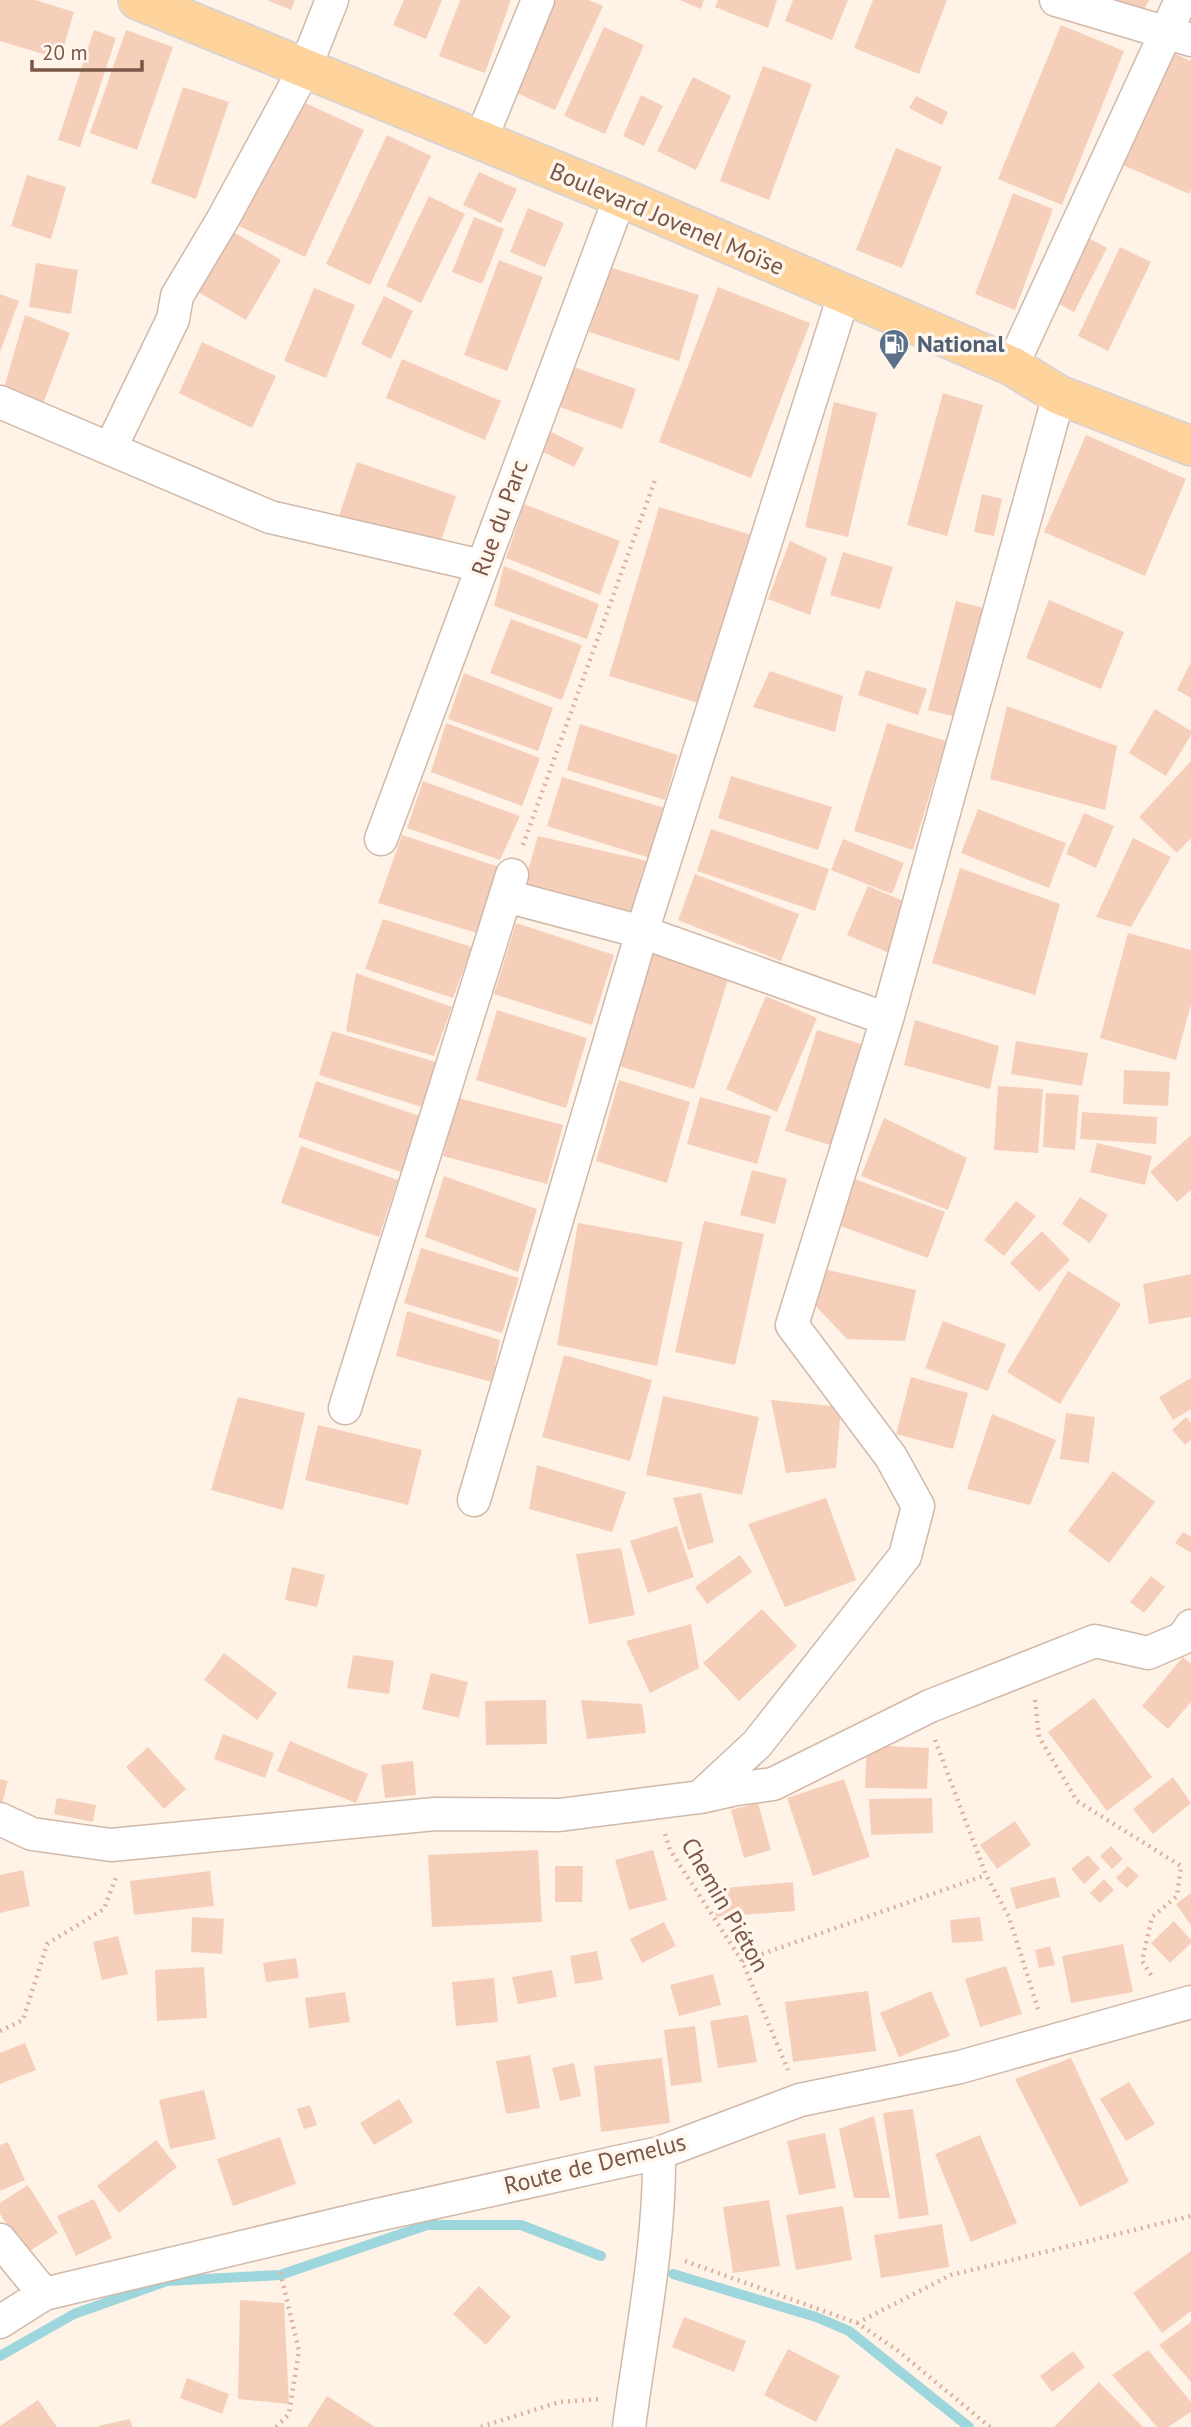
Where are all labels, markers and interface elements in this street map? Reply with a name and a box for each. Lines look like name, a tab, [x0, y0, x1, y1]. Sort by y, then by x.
scale bar	[32, 28, 142, 72]
text: 20 m	[42, 39, 88, 66]
street label: Boulevard Jovenel Moïse	[545, 155, 789, 282]
fuel station icon: National	[877, 327, 911, 371]
place label: National	[917, 328, 1005, 359]
street label: Rue du Parc	[464, 455, 535, 580]
street label: Chemin Piéton	[674, 1832, 776, 1978]
street label: Route de Demelus	[501, 2126, 689, 2201]

